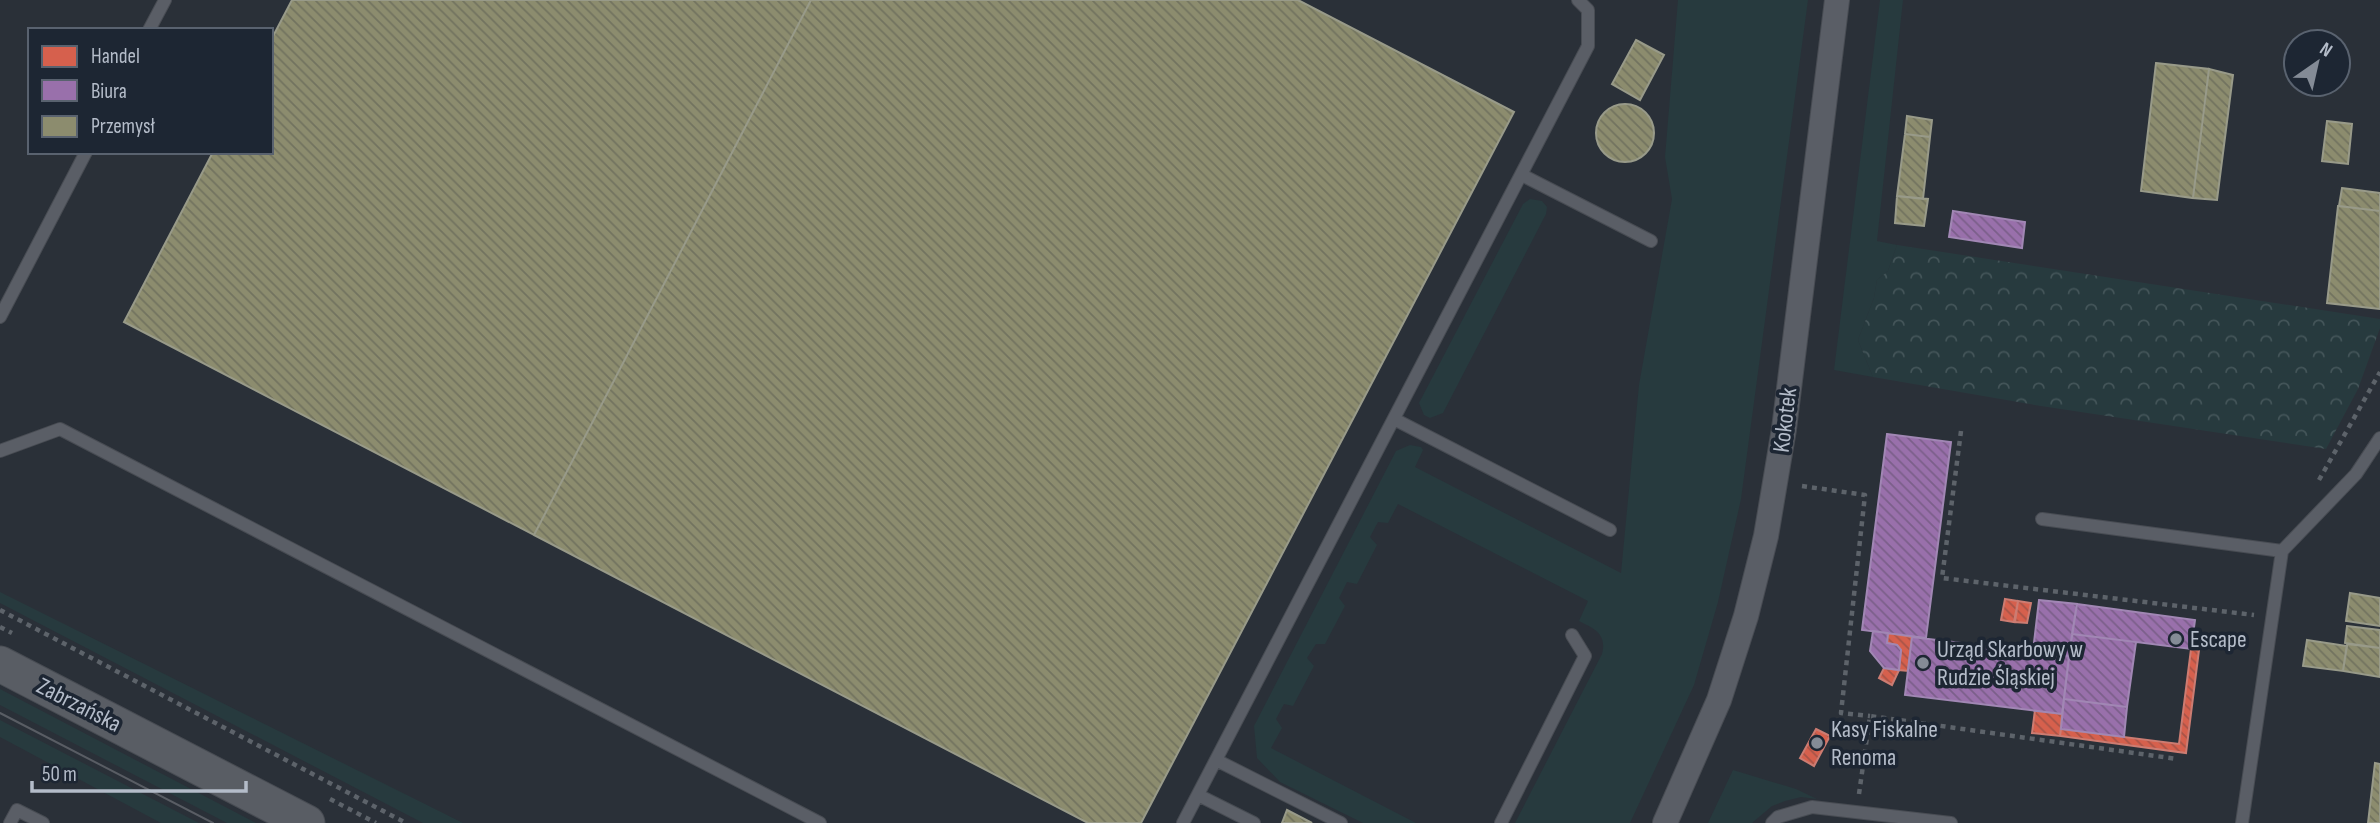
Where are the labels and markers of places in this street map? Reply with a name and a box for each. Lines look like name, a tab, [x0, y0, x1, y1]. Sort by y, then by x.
place label: Escape	[2190, 625, 2247, 654]
marker: Escape	[2168, 631, 2184, 647]
place label: Urząd Skarbowy w Rudzie Śląskiej	[1937, 635, 2083, 692]
marker: Urząd Skarbowy w Rudzie Śląskiej	[1915, 655, 1931, 671]
place label: Kasy Fiskalne Renoma	[1831, 715, 1938, 772]
marker: Kasy Fiskalne Renoma	[1809, 735, 1825, 751]

